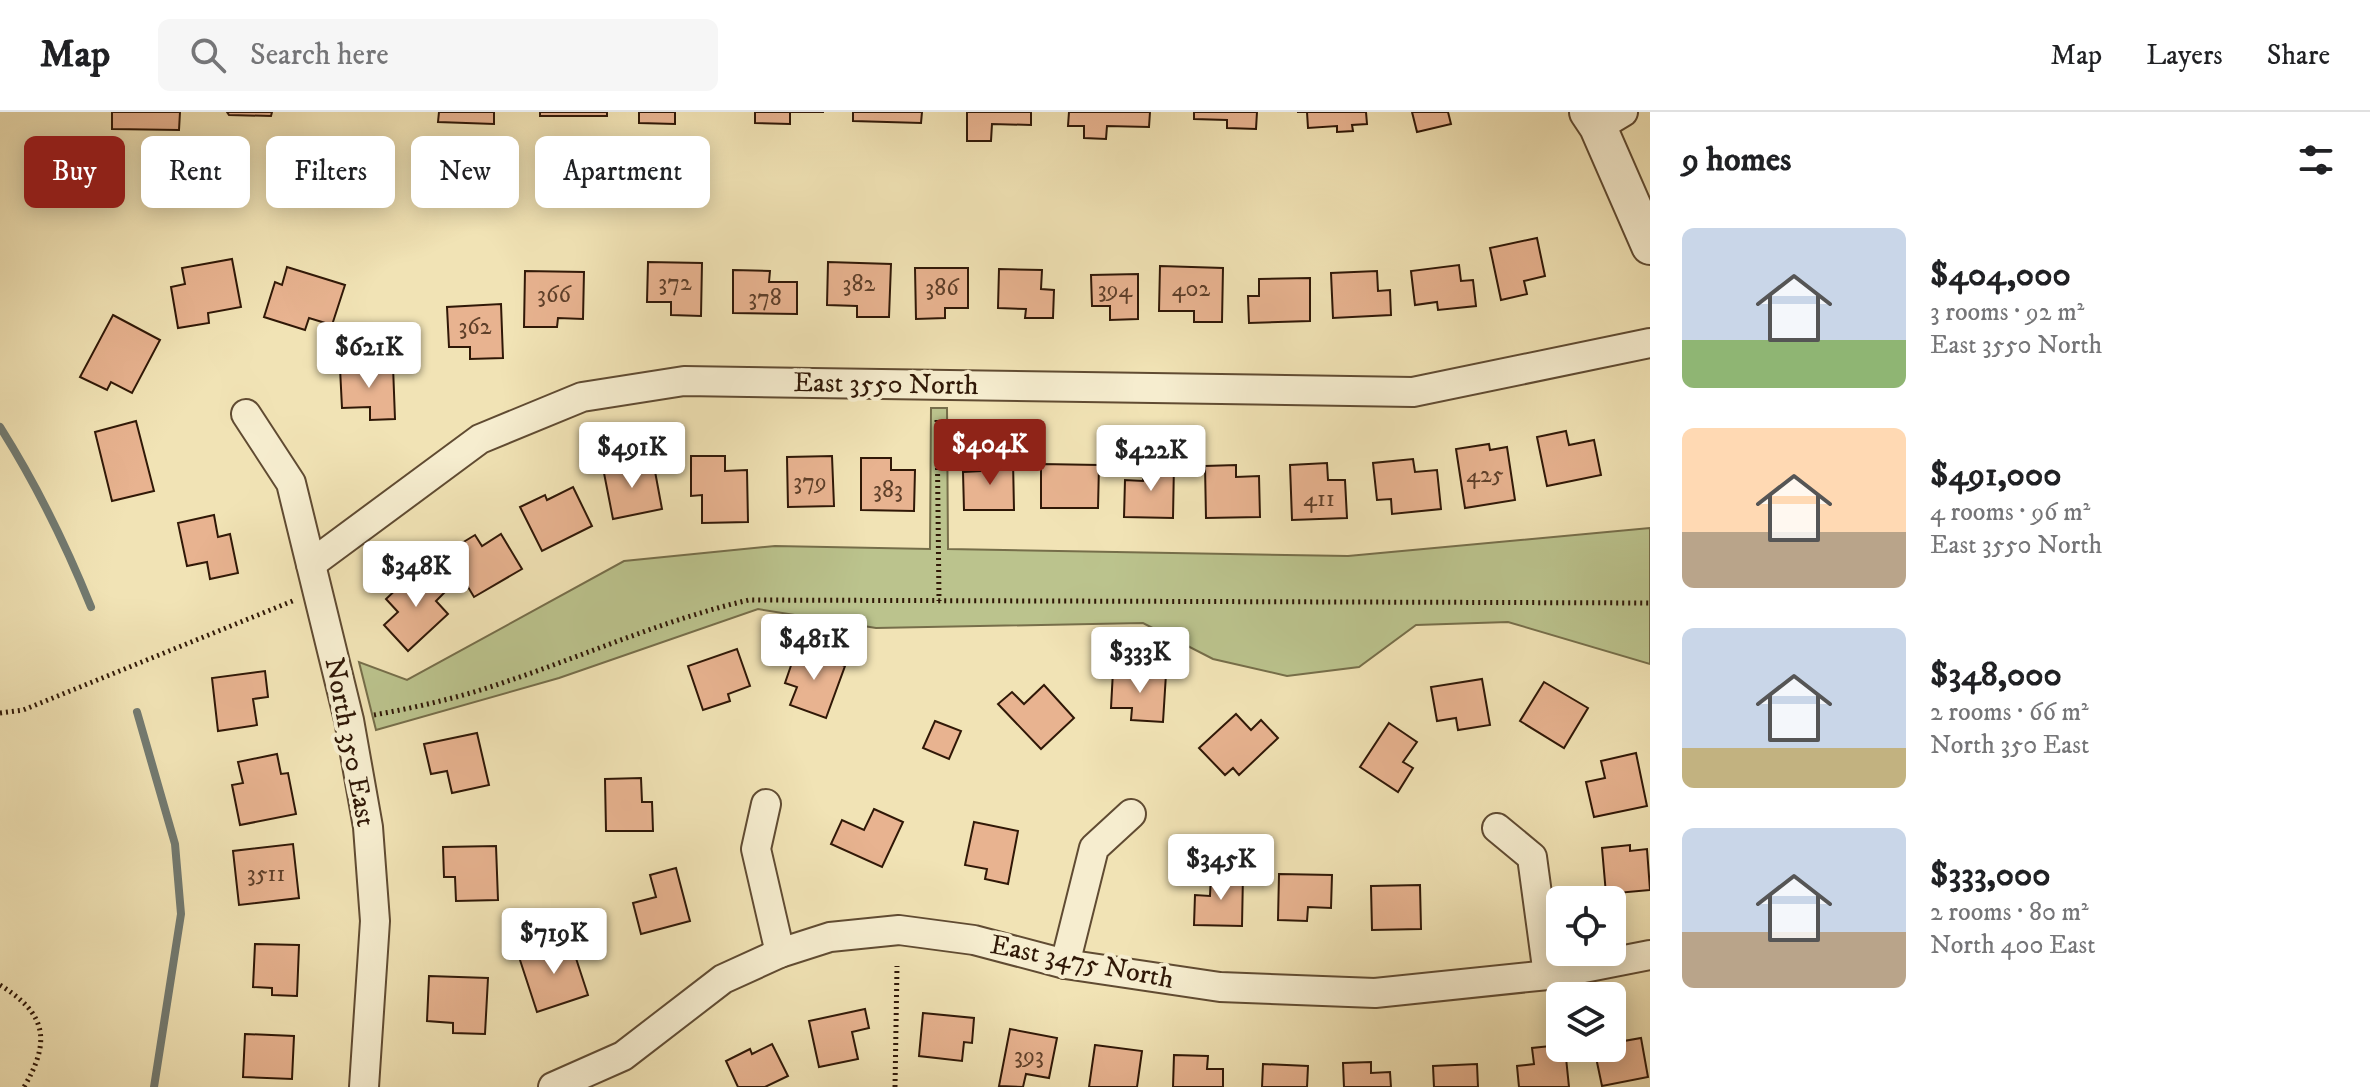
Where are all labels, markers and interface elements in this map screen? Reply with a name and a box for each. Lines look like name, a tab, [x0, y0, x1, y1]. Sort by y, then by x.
search box	[158, 19, 718, 91]
text: Map	[40, 31, 110, 79]
icon: search	[186, 33, 230, 77]
text: Search here	[250, 37, 389, 74]
text: Map	[2051, 38, 2102, 73]
text: Layers	[2146, 38, 2223, 73]
text: Share	[2267, 38, 2330, 73]
chip: Buy	[24, 136, 125, 208]
chip: Rent	[141, 136, 250, 208]
chip: Filters	[266, 136, 395, 208]
chip: New	[411, 136, 519, 208]
chip: Apartment	[535, 136, 710, 208]
icon: filters	[2294, 138, 2338, 182]
text: 9 homes	[1682, 139, 1791, 181]
text: $404,000	[1930, 254, 2071, 296]
icon: home	[1746, 260, 1842, 356]
house number: 372	[658, 268, 692, 298]
house number: 382	[843, 269, 876, 299]
house number: 386	[925, 273, 960, 303]
house number: 402	[1172, 274, 1210, 304]
house number: 394	[1098, 275, 1134, 305]
house number: 366	[537, 280, 572, 310]
house number: 378	[748, 283, 782, 313]
text: 3 rooms · 92 m²	[1930, 296, 2084, 329]
house number: 362	[458, 312, 492, 342]
pin: $621K	[313, 322, 425, 390]
text: East 3550 North	[1930, 329, 2102, 362]
text: $621K	[335, 331, 403, 364]
street label: East 3550 North	[793, 365, 979, 403]
pin: $404K	[934, 419, 1046, 487]
pin: $491K	[576, 422, 688, 490]
pin: $422K	[1095, 425, 1207, 493]
text: $404K	[952, 428, 1028, 461]
text: $491K	[597, 431, 667, 464]
text: $422K	[1115, 434, 1187, 467]
text: $491,000	[1930, 454, 2061, 496]
house number: 425	[1466, 460, 1504, 490]
icon: home	[1746, 460, 1842, 556]
house number: 379	[793, 467, 827, 497]
house number: 383	[873, 475, 903, 505]
house number: 411	[1303, 484, 1335, 514]
text: 4 rooms · 96 m²	[1930, 496, 2090, 529]
text: East 3550 North	[1930, 529, 2102, 562]
pin: $348K	[360, 541, 472, 609]
text: $348K	[381, 550, 451, 583]
pin: $481K	[758, 614, 870, 682]
text: $481K	[779, 623, 849, 656]
pin: $333K	[1084, 627, 1196, 695]
text: $333K	[1109, 636, 1171, 669]
street label: North 350 East	[316, 654, 384, 830]
text: $348,000	[1930, 654, 2062, 696]
icon: home	[1746, 660, 1842, 756]
text: 2 rooms · 66 m²	[1930, 696, 2089, 729]
text: North 350 East	[1930, 729, 2089, 762]
pin: $345K	[1165, 834, 1277, 902]
text: $345K	[1186, 843, 1256, 876]
text: $333,000	[1930, 854, 2051, 896]
house number: 3511	[247, 859, 285, 889]
icon: home	[1746, 860, 1842, 956]
map controls	[1546, 886, 1626, 1062]
button: locate	[1546, 886, 1626, 966]
text: 2 rooms · 80 m²	[1930, 896, 2089, 929]
pin: $719K	[498, 908, 610, 976]
text: $719K	[520, 917, 588, 950]
street label: East 3475 North	[987, 927, 1177, 997]
text: North 400 East	[1930, 929, 2096, 962]
button: layers	[1546, 982, 1626, 1062]
house number: 393	[1014, 1041, 1044, 1071]

